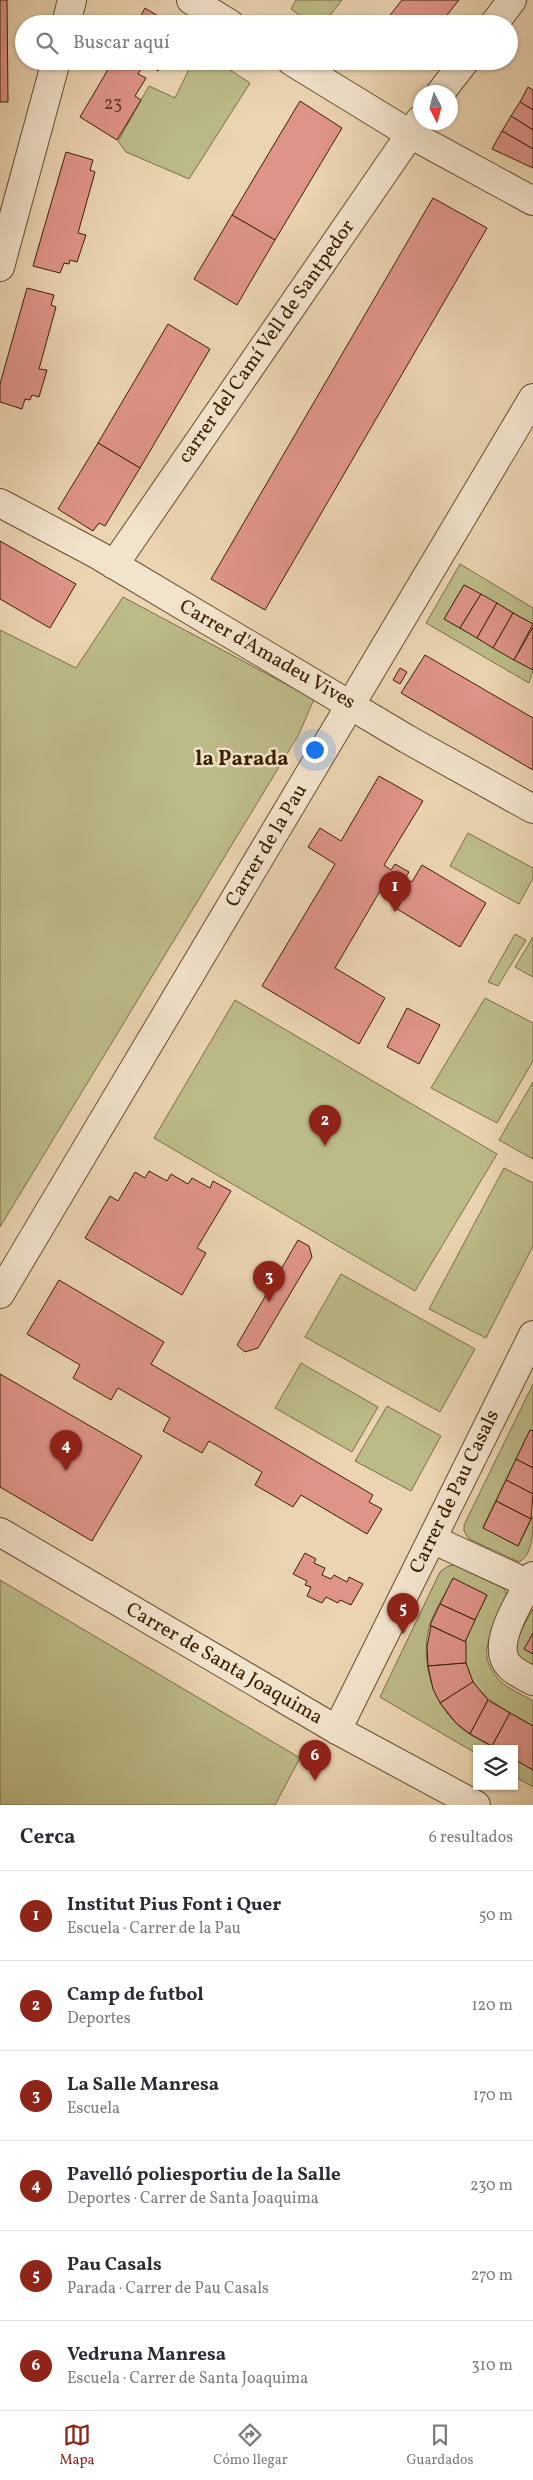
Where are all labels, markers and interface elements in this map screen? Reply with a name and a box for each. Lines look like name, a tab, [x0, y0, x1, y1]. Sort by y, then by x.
search box	[15, 15, 518, 70]
icon: search	[33, 29, 61, 57]
text: Buscar aquí	[73, 30, 170, 56]
north arrow	[413, 85, 458, 130]
house number: 23	[104, 92, 122, 117]
street label: carrer del Camí Vell de Santpedor	[172, 215, 362, 469]
street label: Carrer d'Amadeu Vives	[174, 593, 360, 717]
your location	[302, 737, 328, 763]
district label: la Parada	[195, 745, 289, 774]
street label: Carrer de la Pau	[219, 779, 315, 913]
pin: 1	[379, 871, 411, 912]
pin: 2	[309, 1105, 341, 1146]
pin: 3	[253, 1261, 285, 1302]
street label: Carrer de Pau Casals	[403, 1405, 507, 1579]
pin: 4	[50, 1430, 82, 1471]
pin: 5	[387, 1593, 419, 1634]
street label: Carrer de Santa Joaquima	[120, 1596, 328, 1732]
pin: 6	[299, 1740, 331, 1781]
map controls	[473, 1745, 518, 1790]
button: layers	[473, 1745, 518, 1790]
text: Cerca	[20, 1823, 75, 1852]
text: 6 resultados	[429, 1827, 513, 1849]
text: Institut Pius Font i Quer	[67, 1892, 281, 1918]
text: 1	[33, 1905, 39, 1927]
text: 50 m	[479, 1905, 513, 1927]
text: Escuela · Carrer de la Pau	[67, 1918, 241, 1940]
text: Camp de futbol	[67, 1982, 204, 2008]
text: 2	[32, 1995, 40, 2017]
text: 120 m	[471, 1995, 513, 2017]
text: Deportes	[67, 2008, 131, 2030]
text: La Salle Manresa	[67, 2072, 219, 2098]
text: 3	[32, 2085, 40, 2107]
text: 170 m	[473, 2085, 513, 2107]
text: Escuela	[67, 2098, 120, 2120]
text: Pavelló poliesportiu de la Salle	[67, 2162, 341, 2188]
text: 4	[31, 2175, 41, 2197]
text: 230 m	[470, 2175, 513, 2197]
text: Deportes · Carrer de Santa Joaquima	[67, 2188, 319, 2210]
text: Pau Casals	[67, 2252, 162, 2278]
text: 5	[32, 2265, 40, 2287]
text: 270 m	[471, 2265, 513, 2287]
text: Parada · Carrer de Pau Casals	[67, 2278, 269, 2300]
text: Vedruna Manresa	[67, 2342, 226, 2368]
text: 6	[32, 2355, 40, 2377]
text: 310 m	[472, 2355, 513, 2377]
text: Escuela · Carrer de Santa Joaquima	[67, 2368, 308, 2390]
tab: Mapa	[59, 2421, 94, 2470]
tab: Cómo llegar	[213, 2421, 288, 2470]
tab: Guardados	[406, 2421, 474, 2470]

